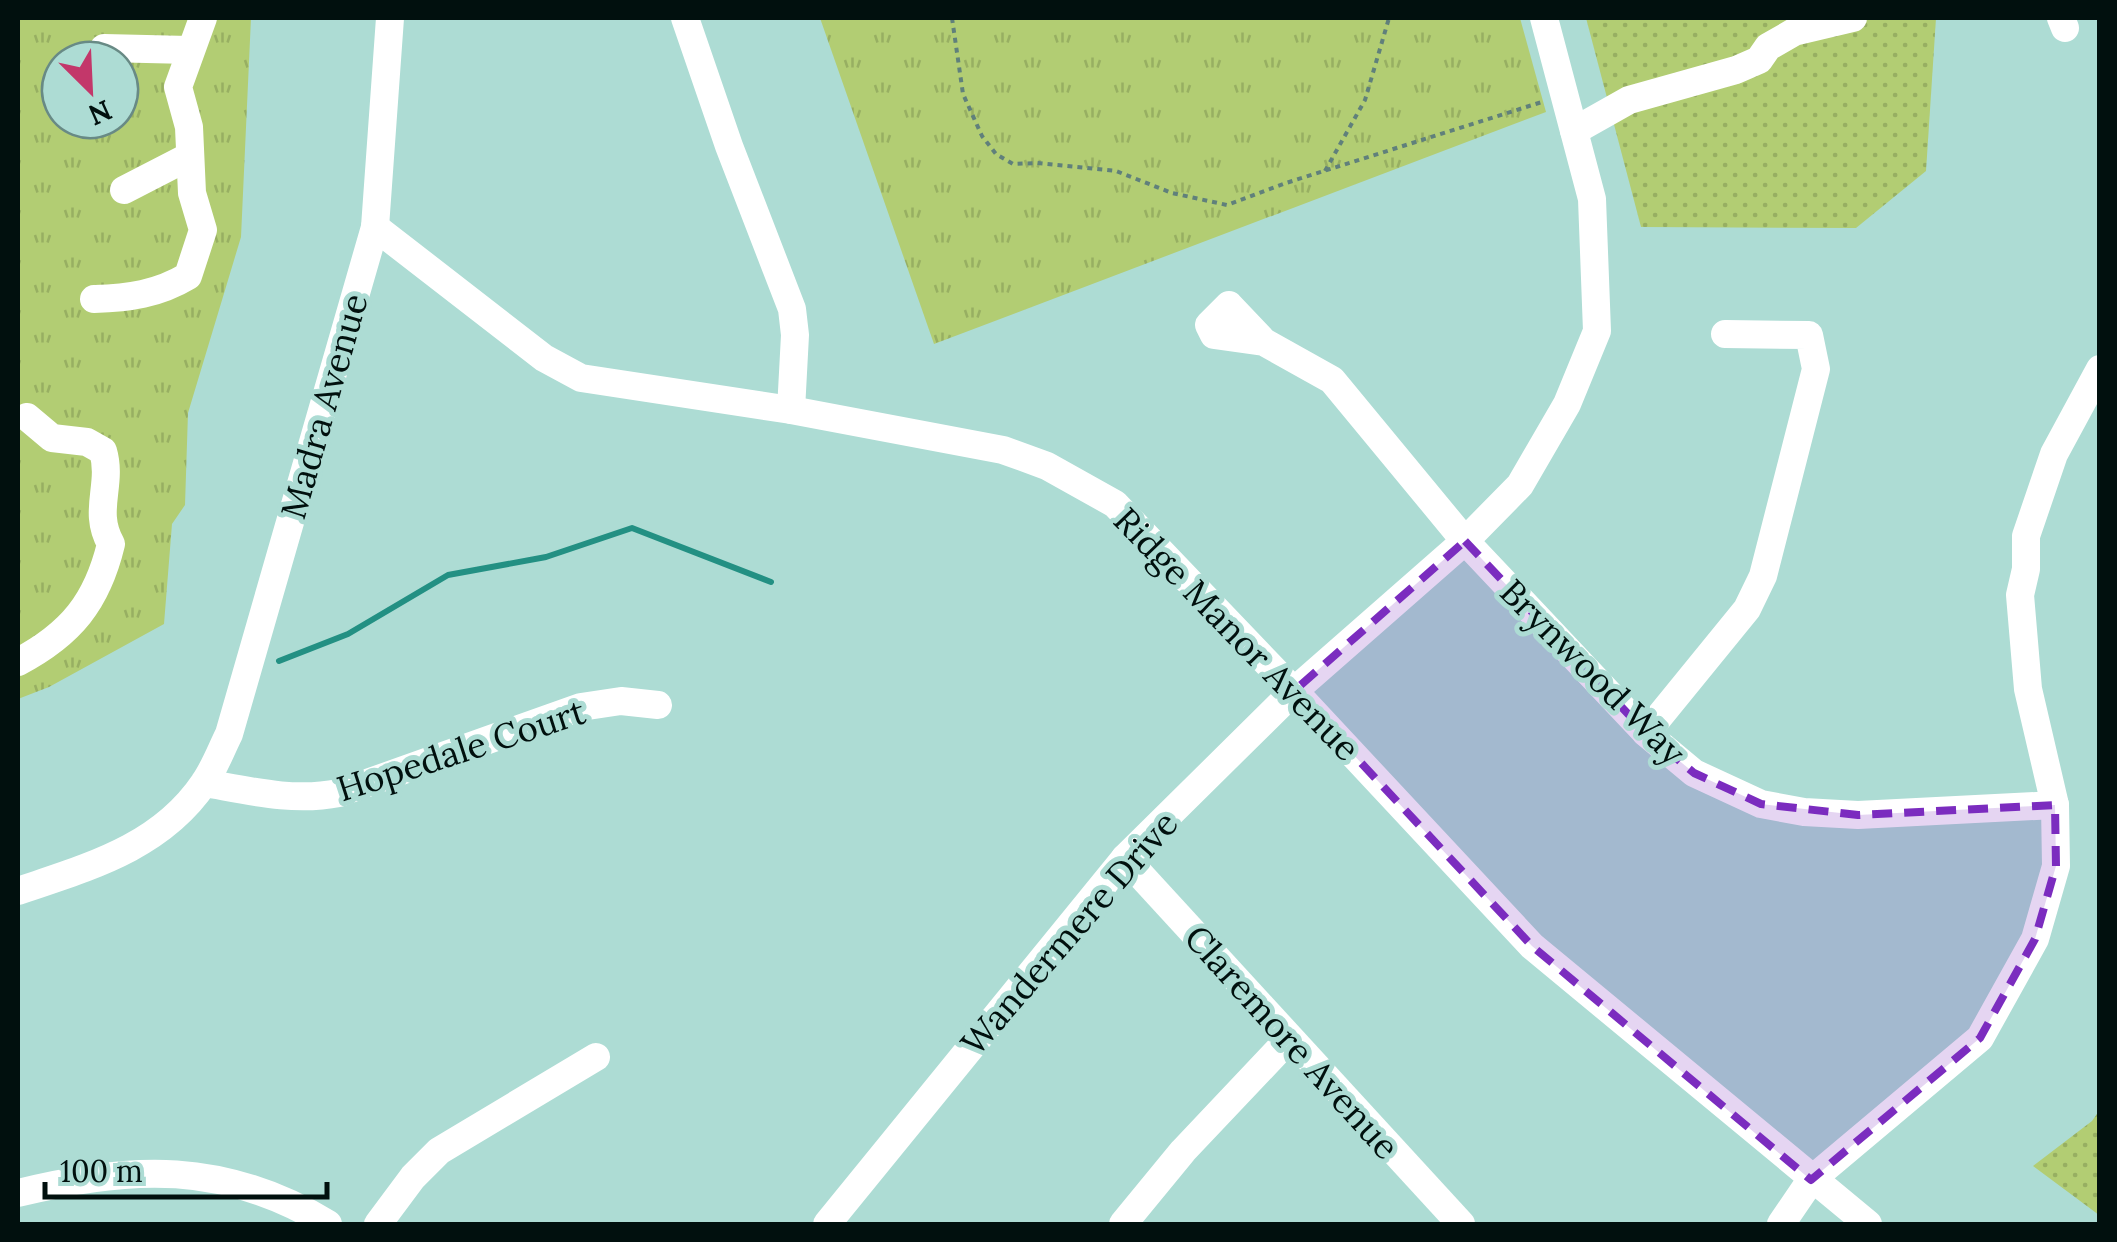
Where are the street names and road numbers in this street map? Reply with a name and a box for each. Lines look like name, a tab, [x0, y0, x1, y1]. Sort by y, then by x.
street label: Madra Avenue	[270, 288, 378, 524]
street label: Ridge Manor Avenue	[1104, 498, 1370, 770]
street label: Brynwood Way	[1491, 570, 1696, 775]
street label: Hopedale Court	[331, 689, 591, 811]
street label: Wandermere Drive	[951, 802, 1187, 1064]
street label: Claremore Avenue	[1175, 916, 1409, 1168]

